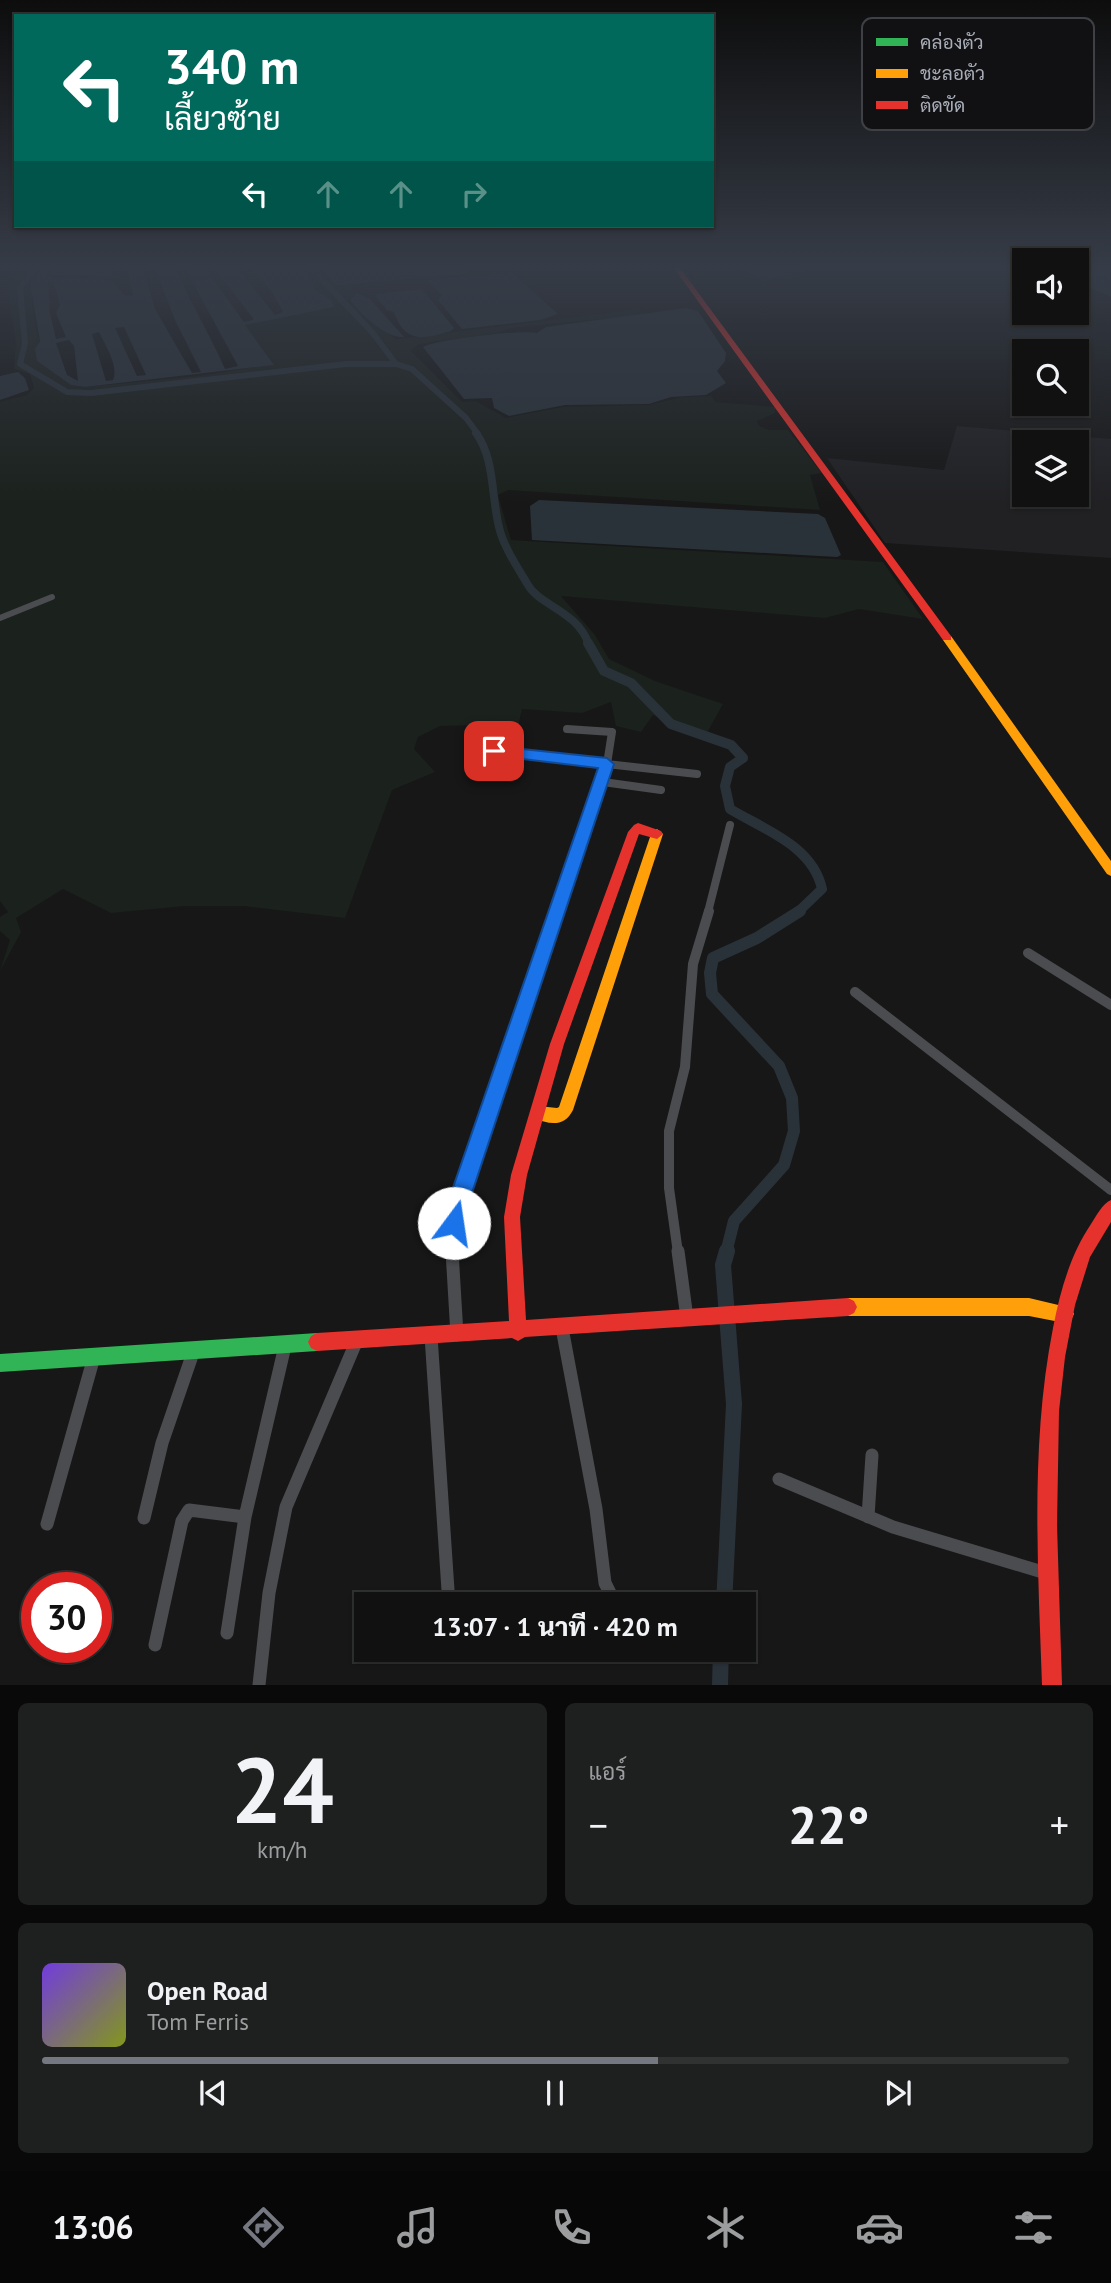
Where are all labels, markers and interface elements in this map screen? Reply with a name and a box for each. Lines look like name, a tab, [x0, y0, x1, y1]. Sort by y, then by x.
legend	[862, 18, 1094, 130]
text: คล่องตัว	[920, 30, 984, 54]
text: 340 m	[164, 34, 299, 98]
icon: left	[49, 42, 140, 133]
text: ชะลอตัว	[920, 61, 985, 85]
text: ติดขัด	[920, 93, 965, 117]
text: เลี้ยวซ้าย	[164, 97, 281, 139]
icon: left	[236, 175, 274, 213]
icon: ahead	[309, 175, 347, 213]
icon: ahead	[382, 175, 420, 213]
icon: right	[455, 175, 493, 213]
map controls	[1012, 248, 1089, 507]
button: sound	[1012, 248, 1089, 325]
button: search	[1012, 339, 1089, 416]
button: layers	[1012, 430, 1089, 507]
pin	[464, 721, 524, 781]
icon: arrive	[475, 732, 513, 770]
position arrow	[417, 1186, 491, 1260]
speed limit sign: 30	[21, 1572, 112, 1663]
text: 13:07 · 1 นาที · 420 m	[432, 1610, 678, 1643]
text: 24	[231, 1730, 334, 1848]
text: แอร์	[589, 1757, 626, 1786]
text: 22°	[788, 1791, 870, 1858]
text: −	[589, 1800, 608, 1849]
text: +	[1050, 1800, 1069, 1849]
text: km/h	[257, 1835, 307, 1864]
text: Open Road	[147, 1974, 268, 2007]
text: Tom Ferris	[147, 2007, 249, 2036]
icon: previous	[194, 2074, 232, 2112]
icon: pause	[536, 2074, 574, 2112]
icon: next	[879, 2074, 917, 2112]
icon: directions	[239, 2203, 288, 2252]
icon: music	[393, 2203, 442, 2252]
icon: phone	[547, 2203, 596, 2252]
icon: climate	[701, 2203, 750, 2252]
icon: car	[855, 2203, 904, 2252]
icon: filters	[1009, 2203, 1058, 2252]
text: 13:06	[53, 2206, 134, 2248]

